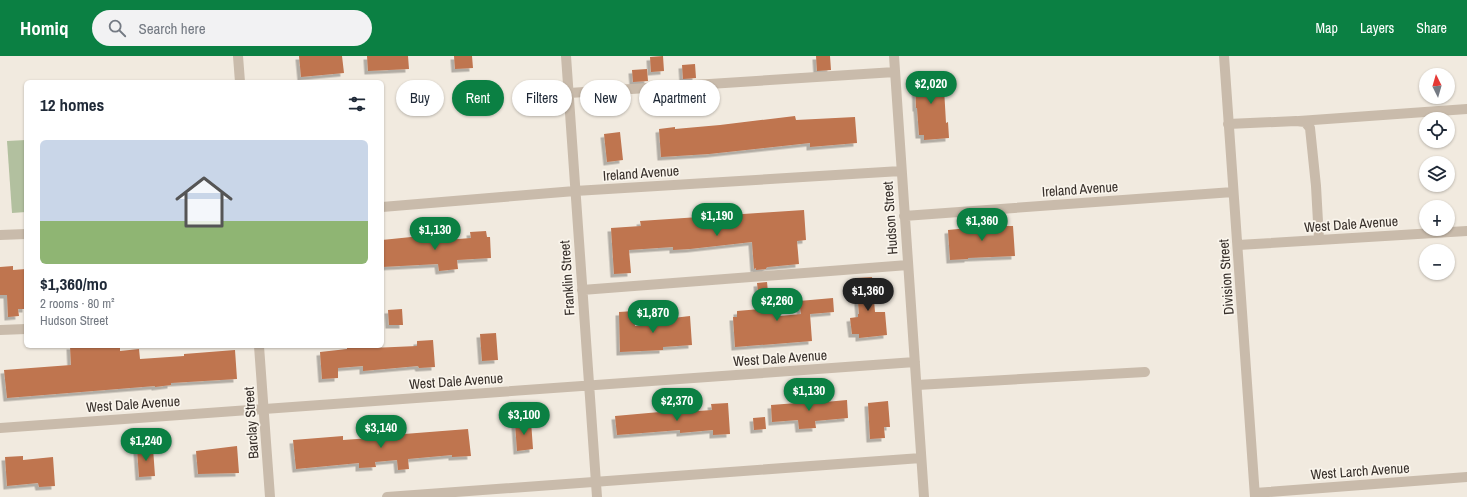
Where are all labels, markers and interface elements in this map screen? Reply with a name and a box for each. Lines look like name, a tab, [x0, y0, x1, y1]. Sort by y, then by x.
search box	[92, 10, 372, 46]
text: Homiq	[20, 15, 68, 41]
icon: search	[106, 17, 128, 39]
text: Search here	[138, 18, 206, 39]
text: Map	[1316, 19, 1338, 37]
text: Layers	[1360, 19, 1394, 37]
text: Share	[1416, 19, 1447, 37]
north arrow	[1419, 68, 1455, 104]
map controls	[1419, 68, 1455, 280]
pin: $2,020	[898, 71, 964, 105]
text: $2,020	[915, 75, 947, 92]
chip: Buy	[396, 80, 444, 116]
chip: Rent	[452, 80, 504, 116]
chip: Filters	[512, 80, 572, 116]
chip: New	[580, 80, 631, 116]
chip: Apartment	[639, 80, 720, 116]
text: 12 homes	[40, 93, 104, 116]
icon: filters	[346, 93, 368, 115]
button: locate	[1419, 112, 1455, 148]
button: layers	[1419, 156, 1455, 192]
street label: Ireland Avenue	[602, 161, 680, 185]
icon: home	[168, 166, 240, 238]
street label: Ireland Avenue	[1041, 177, 1119, 201]
street label: Hudson Street	[878, 181, 902, 255]
button: +	[1419, 200, 1455, 236]
pin: $1,190	[684, 203, 750, 237]
text: $1,190	[701, 207, 733, 224]
pin: $1,360	[949, 208, 1015, 242]
text: $1,360	[966, 212, 998, 229]
street label: West Dale Avenue	[1303, 212, 1399, 236]
pin: $1,130	[402, 217, 468, 251]
text: $1,130	[419, 221, 451, 238]
street label: Division Street	[1214, 238, 1238, 316]
street label: Franklin Street	[555, 240, 579, 316]
button: −	[1419, 244, 1455, 280]
text: $1,360/mo	[40, 272, 107, 295]
pin: $1,360	[835, 278, 901, 312]
text: $1,360	[852, 282, 884, 299]
pin: $2,260	[744, 288, 810, 322]
text: $2,260	[761, 292, 793, 309]
text: 2 rooms · 80 m²	[40, 295, 115, 312]
pin: $1,870	[620, 300, 686, 334]
text: $1,870	[637, 304, 669, 321]
text: Hudson Street	[40, 312, 108, 329]
street label: West Dale Avenue	[732, 346, 828, 370]
street label: West Dale Avenue	[408, 369, 504, 393]
pin: $1,130	[776, 378, 842, 412]
text: $1,130	[793, 382, 825, 399]
street label: Barclay Street	[240, 386, 262, 460]
pin: $2,370	[644, 388, 710, 422]
street label: West Dale Avenue	[85, 392, 181, 416]
text: $2,370	[661, 392, 693, 409]
pin: $3,100	[491, 402, 557, 436]
text: $3,100	[508, 406, 540, 423]
pin: $3,140	[348, 415, 414, 449]
text: $3,140	[365, 419, 397, 436]
pin: $1,240	[113, 428, 179, 462]
text: $1,240	[130, 432, 162, 449]
street label: West Larch Avenue	[1310, 459, 1410, 483]

